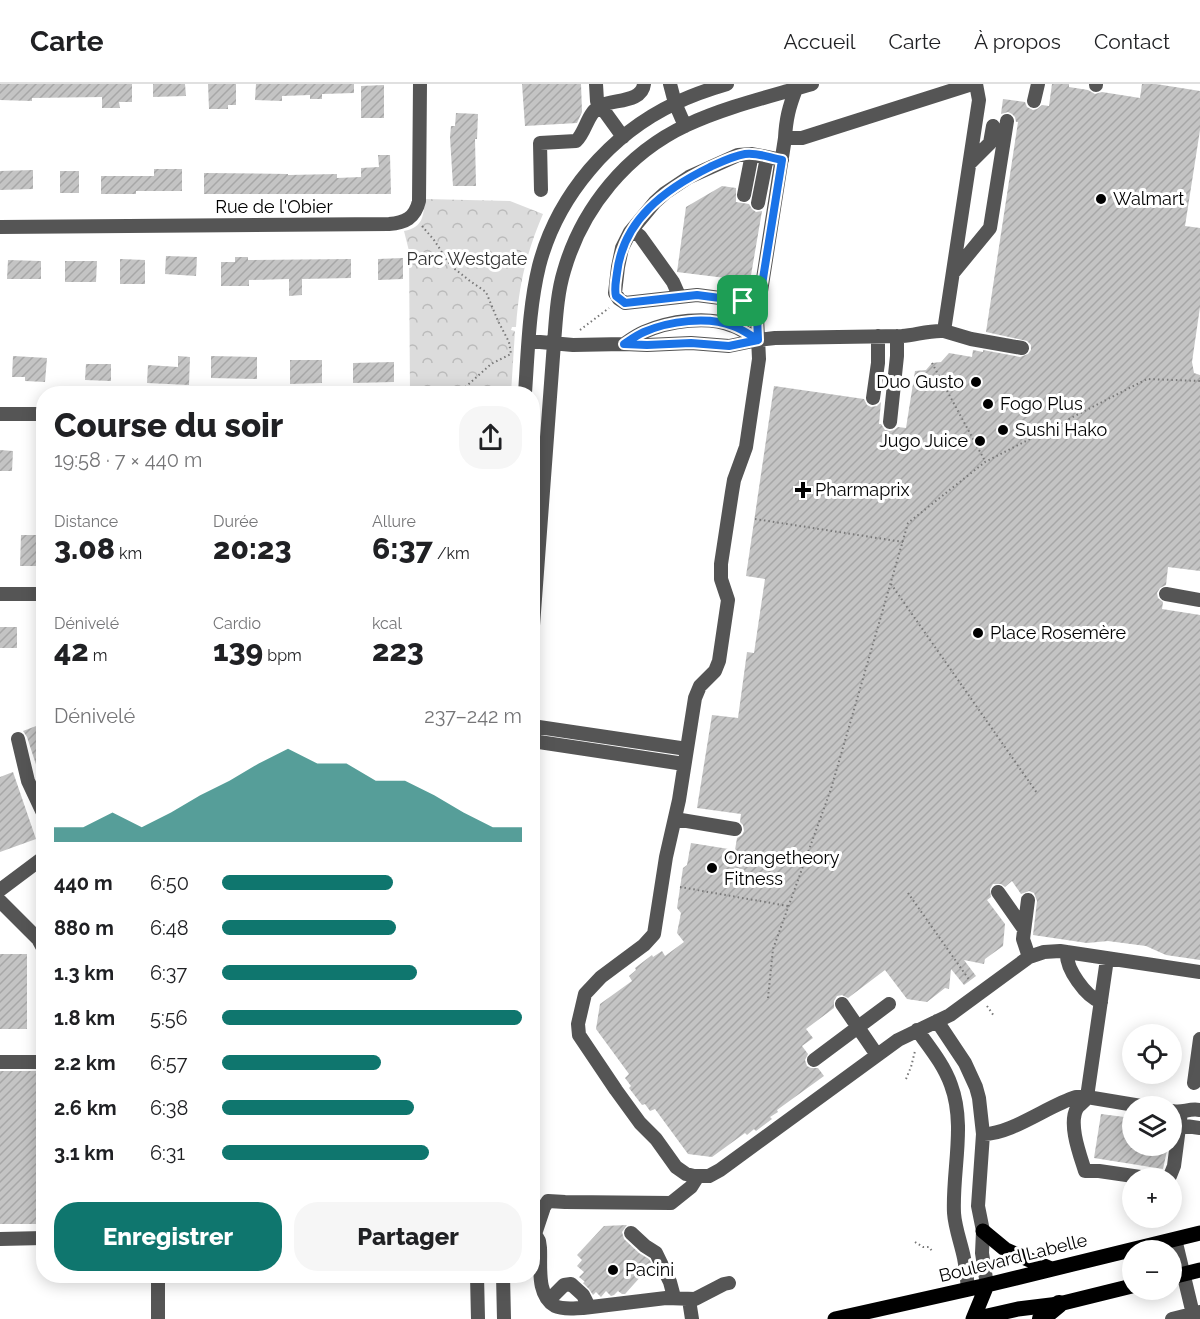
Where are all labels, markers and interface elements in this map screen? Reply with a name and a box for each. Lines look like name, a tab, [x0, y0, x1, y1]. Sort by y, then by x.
text: Carte	[30, 25, 103, 58]
text: Accueil	[784, 29, 856, 54]
text: Carte	[889, 29, 941, 54]
text: À propos	[974, 29, 1061, 54]
text: Contact	[1094, 29, 1170, 54]
place label: Walmart	[1113, 188, 1184, 209]
marker: Walmart	[1094, 192, 1108, 206]
street label: Rue de l'Obier	[215, 196, 333, 217]
park label: Parc Westgate	[407, 248, 528, 269]
pin	[717, 275, 768, 326]
icon: arrive	[726, 284, 759, 317]
place label: Duo Gusto	[876, 371, 964, 392]
marker: Duo Gusto	[969, 375, 983, 389]
place label: Fogo Plus	[1000, 393, 1083, 414]
marker: Fogo Plus	[981, 397, 995, 411]
text: Course du soir	[54, 406, 283, 445]
button: share	[459, 406, 522, 469]
place label: Sushi Hako	[1015, 419, 1107, 440]
marker: Sushi Hako	[996, 423, 1010, 437]
place label: Jugo Juice	[879, 430, 968, 451]
marker: Jugo Juice	[973, 434, 987, 448]
text: 19:58 · 7 × 440 m	[54, 448, 202, 472]
place label: Pharmaprix	[815, 479, 910, 500]
marker: Pharmaprix	[796, 483, 810, 497]
text: Distance	[54, 512, 118, 531]
text: Durée	[213, 512, 258, 531]
text: Allure	[372, 512, 416, 531]
text: 3.08	[54, 531, 115, 566]
text: 20:23	[213, 531, 292, 566]
text: 6:37	[372, 531, 433, 566]
text: km	[115, 544, 142, 563]
text: /km	[433, 544, 470, 563]
text: Dénivelé	[54, 614, 119, 633]
text: Cardio	[213, 614, 261, 633]
text: kcal	[372, 614, 402, 633]
place label: Place Rosemère	[990, 622, 1126, 643]
marker: Place Rosemère	[971, 626, 985, 640]
text: 42	[54, 633, 89, 668]
text: 139	[213, 633, 263, 668]
text: 223	[372, 633, 424, 668]
text: m	[89, 646, 108, 665]
text: bpm	[263, 646, 302, 665]
text: Dénivelé	[54, 704, 135, 728]
text: 237–242 m	[424, 704, 522, 728]
place label: Orangetheory Fitness	[724, 847, 840, 889]
marker: Orangetheory Fitness	[705, 861, 719, 875]
text: 440 m	[54, 871, 113, 895]
text: 6:50	[150, 871, 189, 895]
text: 880 m	[54, 916, 114, 940]
text: 6:48	[150, 916, 189, 940]
text: 1.3 km	[54, 961, 114, 985]
text: 6:37	[150, 961, 187, 985]
text: 1.8 km	[54, 1006, 115, 1030]
text: 5:56	[150, 1006, 188, 1030]
map controls	[1122, 1024, 1182, 1300]
button: locate	[1122, 1024, 1182, 1084]
text: 2.2 km	[54, 1051, 116, 1075]
text: 6:57	[150, 1051, 187, 1075]
text: 2.6 km	[54, 1096, 117, 1120]
text: 6:38	[150, 1096, 188, 1120]
button: layers	[1122, 1096, 1182, 1156]
text: 3.1 km	[54, 1141, 114, 1165]
text: 6:31	[150, 1141, 185, 1165]
button: +	[1122, 1168, 1182, 1228]
button: Enregistrer	[54, 1202, 282, 1271]
button: Partager	[294, 1202, 522, 1271]
street label: Boulevard Labelle	[937, 1229, 1090, 1286]
button: −	[1122, 1240, 1182, 1300]
place label: Pacini	[625, 1259, 674, 1280]
marker: Pacini	[606, 1263, 620, 1277]

